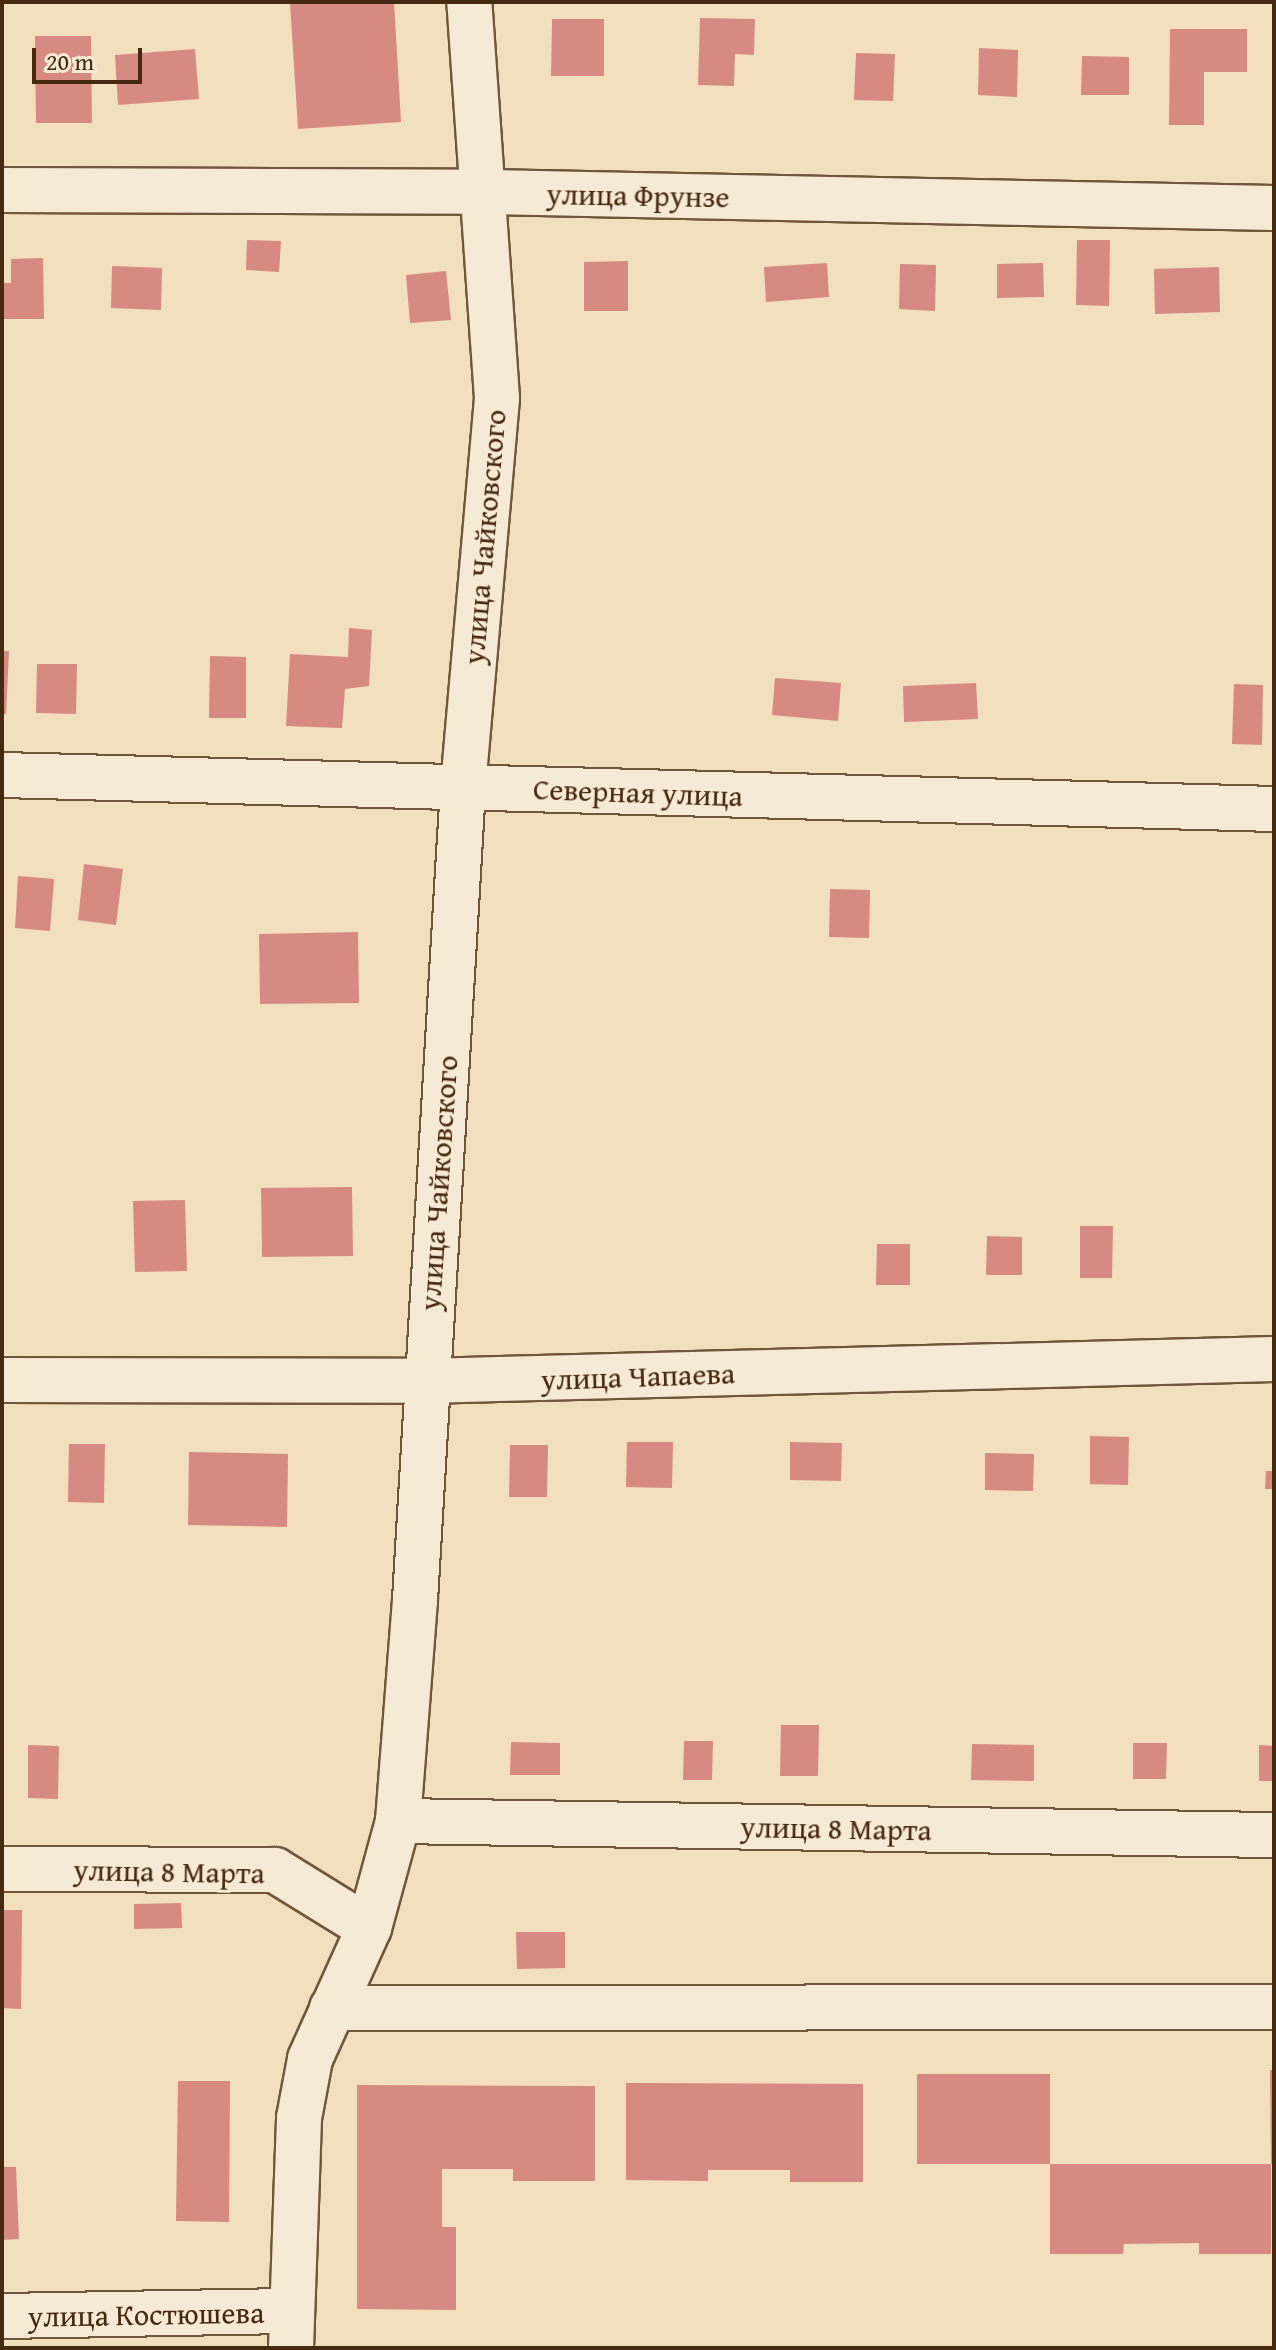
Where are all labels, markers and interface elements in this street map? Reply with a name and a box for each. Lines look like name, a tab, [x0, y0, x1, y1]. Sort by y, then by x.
scale bar	[36, 32, 146, 82]
text: 20 m	[46, 44, 94, 79]
street label: улица Фрунзе	[546, 175, 730, 215]
street label: улица Чайковского	[455, 408, 513, 666]
street label: Северная улица	[533, 770, 743, 814]
street label: улица Чайковского	[411, 1054, 465, 1312]
street label: улица Чапаева	[540, 1355, 736, 1397]
street label: улица 8 Марта	[740, 1808, 932, 1848]
street label: улица 8 Марта	[73, 1851, 265, 1891]
street label: улица Костюшева	[27, 2294, 265, 2334]

